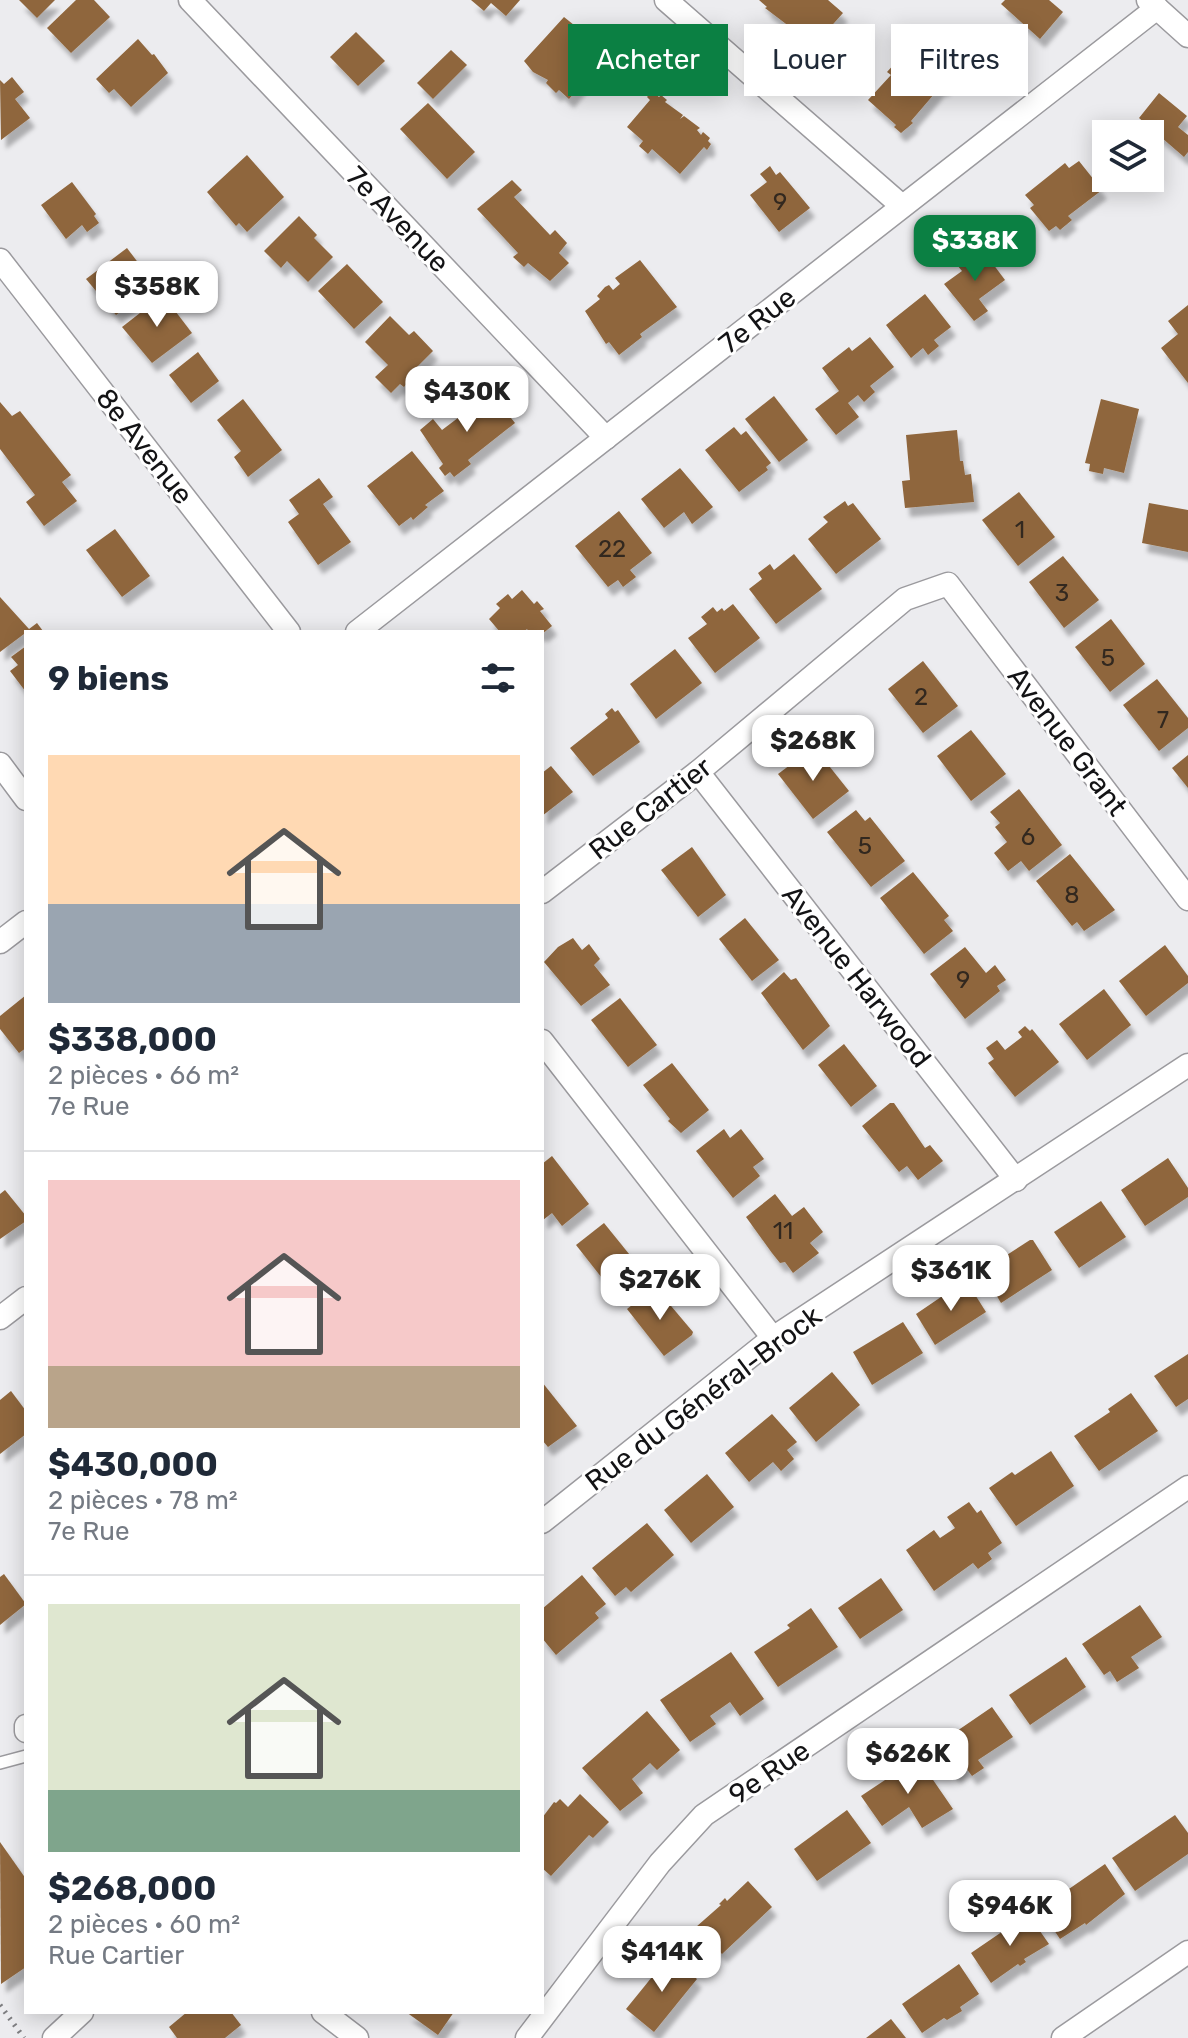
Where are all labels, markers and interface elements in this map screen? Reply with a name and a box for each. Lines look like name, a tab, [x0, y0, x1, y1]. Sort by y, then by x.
chip: Acheter	[568, 24, 728, 96]
chip: Louer	[744, 24, 875, 96]
chip: Filtres	[891, 24, 1028, 96]
map controls	[1092, 120, 1164, 192]
button: layers	[1092, 120, 1164, 192]
street label: 7e Avenue	[339, 160, 456, 279]
house number: 9	[773, 188, 787, 216]
pin: $338K	[919, 215, 1031, 283]
text: $338K	[932, 225, 1018, 256]
pin: $358K	[101, 261, 213, 329]
text: $358K	[114, 271, 200, 302]
street label: 7e Rue	[713, 280, 802, 360]
pin: $430K	[411, 366, 523, 434]
text: $430K	[423, 376, 511, 407]
street label: 8e Avenue	[89, 382, 200, 511]
house number: 1	[1015, 516, 1025, 544]
house number: 22	[598, 535, 626, 563]
house number: 3	[1055, 579, 1069, 607]
house number: 5	[1101, 644, 1115, 672]
icon: filters	[476, 656, 520, 700]
text: 9 biens	[48, 658, 169, 699]
street label: Avenue Grant	[1001, 660, 1134, 822]
house number: 2	[914, 683, 928, 711]
house number: 7	[1157, 706, 1169, 734]
pin: $268K	[757, 715, 869, 783]
text: $268K	[770, 725, 856, 756]
street label: Rue Cartier	[582, 750, 718, 867]
icon: home	[212, 807, 356, 951]
house number: 6	[1021, 823, 1035, 851]
house number: 5	[858, 832, 872, 860]
street label: Avenue Harwood	[775, 879, 938, 1074]
house number: 8	[1064, 881, 1080, 909]
house number: 9	[956, 966, 970, 994]
text: $338,000	[48, 1019, 217, 1060]
text: 2 pièces · 66 m²	[48, 1060, 239, 1091]
text: 7e Rue	[48, 1091, 130, 1122]
house number: 11	[773, 1217, 793, 1245]
icon: home	[212, 1232, 356, 1376]
pin: $361K	[895, 1245, 1007, 1313]
pin: $276K	[604, 1254, 716, 1322]
text: $361K	[910, 1255, 992, 1286]
text: $276K	[619, 1264, 701, 1295]
street label: Rue du Général-Brock	[579, 1299, 828, 1498]
text: $430,000	[48, 1444, 218, 1485]
text: 2 pièces · 78 m²	[48, 1485, 238, 1516]
text: 7e Rue	[48, 1516, 130, 1547]
icon: home	[212, 1656, 356, 1800]
pin: $626K	[852, 1728, 964, 1796]
street label: 9e Rue	[723, 1734, 816, 1811]
text: $626K	[865, 1738, 951, 1769]
text: $268,000	[48, 1868, 216, 1909]
pin: $946K	[954, 1880, 1066, 1948]
text: $946K	[967, 1890, 1053, 1921]
text: 2 pièces · 60 m²	[48, 1909, 240, 1940]
pin: $414K	[606, 1926, 718, 1994]
text: $414K	[621, 1936, 703, 1967]
text: Rue Cartier	[48, 1940, 184, 1971]

